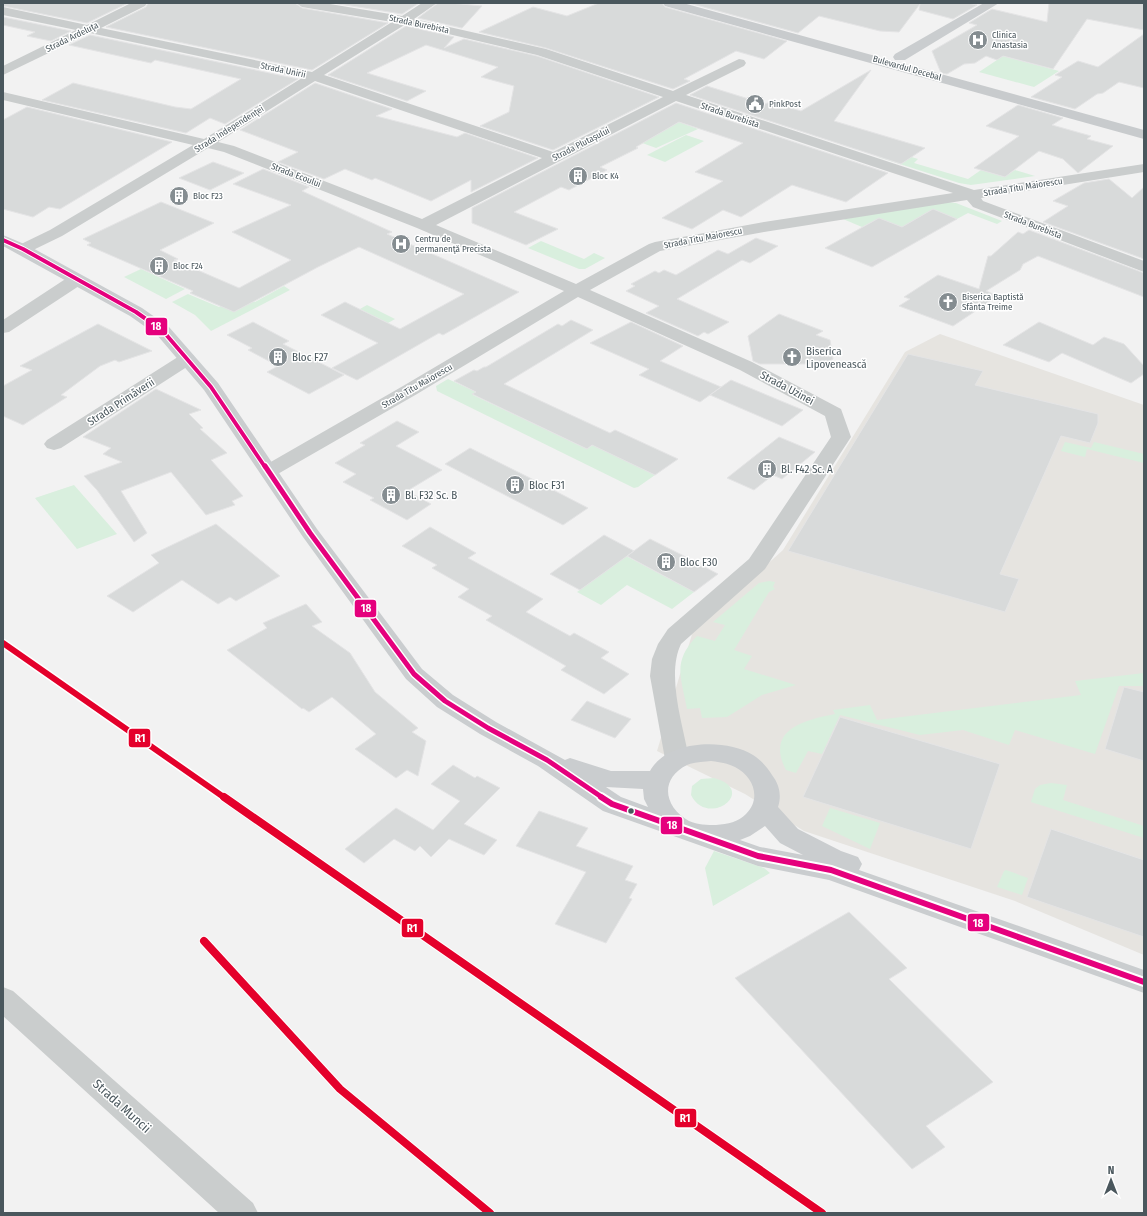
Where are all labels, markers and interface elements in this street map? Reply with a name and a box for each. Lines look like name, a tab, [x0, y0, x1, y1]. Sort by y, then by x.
street label: Strada Burebista	[388, 13, 451, 35]
street label: Strada Ardeluța	[44, 20, 101, 55]
hospital icon: Clinica Anastasia	[967, 29, 989, 51]
place label: Clinica Anastasia	[992, 30, 1028, 50]
street label: Bulevardul Decebal	[872, 53, 943, 83]
street label: Strada Unirii	[259, 60, 307, 80]
public building icon: PinkPost	[744, 93, 766, 115]
place label: PinkPost	[769, 99, 801, 109]
street label: Strada Burebista	[699, 100, 761, 130]
street label: Strada Independenței	[192, 104, 266, 155]
street label: Strada Plutașului	[551, 125, 612, 164]
street label: Strada Ecoului	[270, 161, 322, 189]
building icon: Bloc K4	[567, 165, 589, 187]
place label: Bloc K4	[592, 171, 619, 181]
street label: Strada Titu Maiorescu	[983, 176, 1063, 198]
building icon: Bloc F23	[168, 185, 190, 207]
place label: Bloc F23	[193, 191, 223, 201]
street label: Strada Burebista	[1003, 209, 1064, 241]
street label: Strada Titu Maiorescu	[663, 225, 743, 251]
hospital icon: Centru de permanenţă Precista	[390, 233, 412, 255]
place label: Centru de permanenţă Precista	[415, 234, 492, 254]
building icon: Bloc F24	[148, 255, 170, 277]
place label: Bloc F24	[173, 261, 204, 271]
church icon: Biserica Baptistă Sfânta Treime	[937, 291, 959, 313]
place label: Biserica Baptistă Sfânta Treime	[962, 292, 1024, 312]
line badge: 18	[145, 317, 168, 336]
text: 18	[151, 320, 161, 333]
place label: Biserica Lipovenească	[806, 345, 867, 371]
building icon: Bloc F27	[267, 346, 289, 368]
church icon: Biserica Lipovenească	[781, 346, 803, 368]
place label: Bloc F27	[292, 351, 328, 364]
street label: Strada Titu Maiorescu	[380, 362, 454, 410]
street label: Strada Uzinei	[758, 368, 816, 408]
street label: Strada Primăverii	[85, 375, 157, 429]
building icon: Bl. F42 Sc. A	[756, 458, 778, 480]
place label: Bl. F42 Sc. A	[781, 463, 833, 476]
building icon: Bloc F31	[504, 474, 526, 496]
place label: Bloc F31	[529, 479, 565, 492]
building icon: Bl. F32 Sc. B	[380, 484, 402, 506]
place label: Bl. F32 Sc. B	[405, 489, 457, 502]
building icon: Bloc F30	[655, 551, 677, 573]
place label: Bloc F30	[680, 556, 718, 569]
line badge: 18	[354, 599, 377, 618]
text: 18	[361, 602, 371, 615]
line badge: R1	[128, 728, 151, 748]
text: R1	[135, 732, 145, 745]
unlabelled marker	[626, 806, 636, 816]
line badge: 18	[660, 816, 683, 835]
text: 18	[667, 819, 677, 832]
line badge: 18	[967, 913, 990, 932]
text: 18	[973, 917, 983, 930]
line badge: R1	[401, 918, 424, 938]
text: R1	[407, 922, 417, 935]
street label: Strada Muncii	[90, 1076, 154, 1136]
line badge: R1	[674, 1108, 697, 1128]
text: R1	[680, 1112, 690, 1125]
north arrow	[1091, 1160, 1131, 1200]
text: N	[1108, 1164, 1114, 1177]

